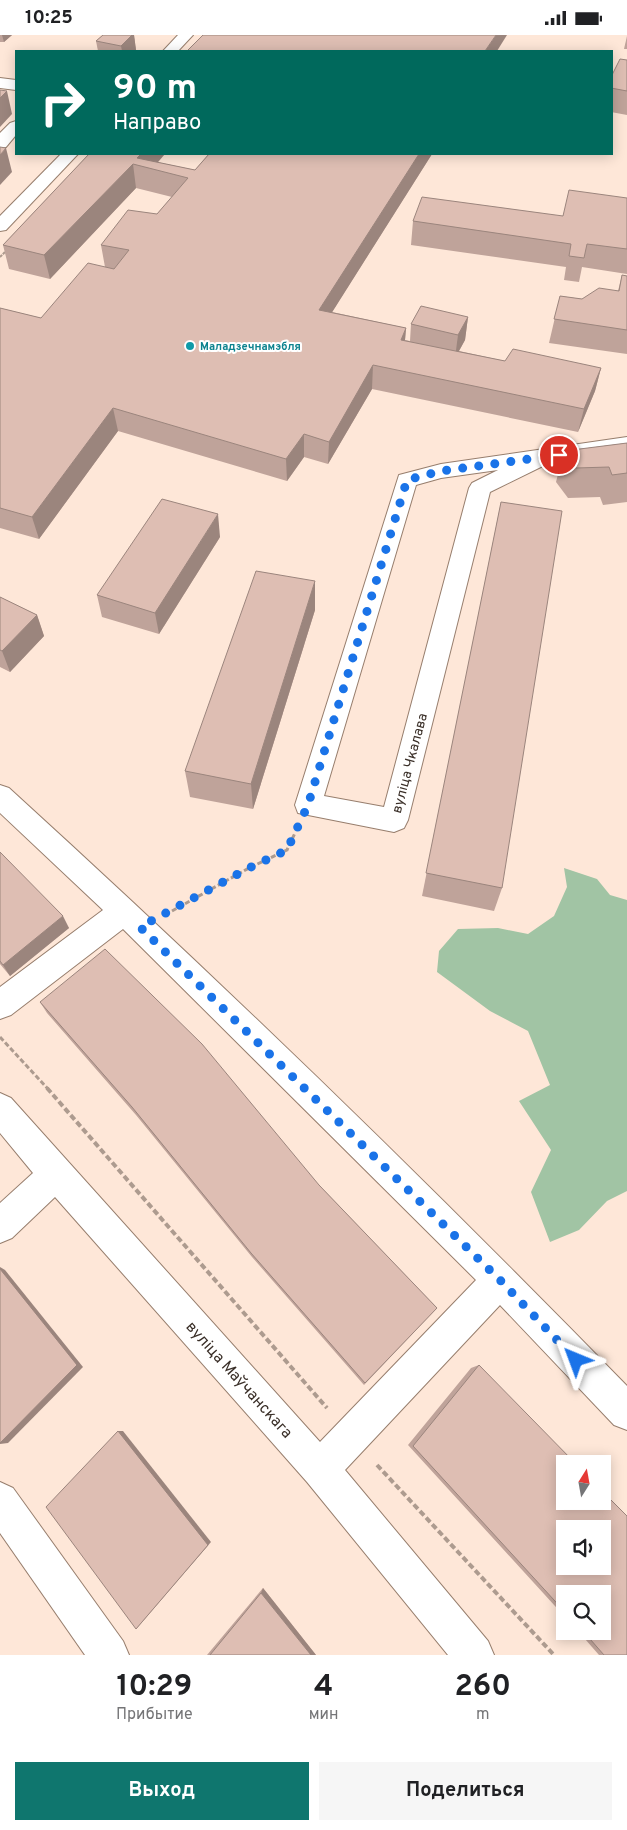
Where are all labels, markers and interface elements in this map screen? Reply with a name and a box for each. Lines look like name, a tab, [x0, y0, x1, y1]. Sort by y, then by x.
text: 10:25	[25, 6, 73, 30]
text: 90 m	[113, 67, 197, 111]
icon: right	[30, 70, 95, 135]
text: Направо	[113, 110, 201, 137]
marker: Маладзечнамэбля	[184, 340, 196, 352]
place label: Маладзечнамэбля	[200, 340, 301, 354]
pin	[538, 434, 580, 476]
icon: arrive	[545, 441, 573, 469]
street label: вуліца Чкалава	[389, 711, 432, 815]
street label: вуліца Маўчанскага	[181, 1318, 296, 1443]
position arrow	[549, 1333, 601, 1385]
north arrow	[556, 1455, 611, 1510]
map controls	[556, 1455, 611, 1640]
button: sound	[556, 1520, 611, 1575]
button: search	[556, 1585, 611, 1640]
text: 10:29	[116, 1669, 192, 1706]
text: 4	[314, 1669, 333, 1706]
text: 260	[455, 1669, 511, 1706]
text: Прибытие	[116, 1705, 193, 1725]
text: мин	[309, 1705, 339, 1725]
text: m	[476, 1705, 490, 1725]
button: Выход	[15, 1762, 309, 1820]
button: Поделиться	[319, 1762, 612, 1820]

